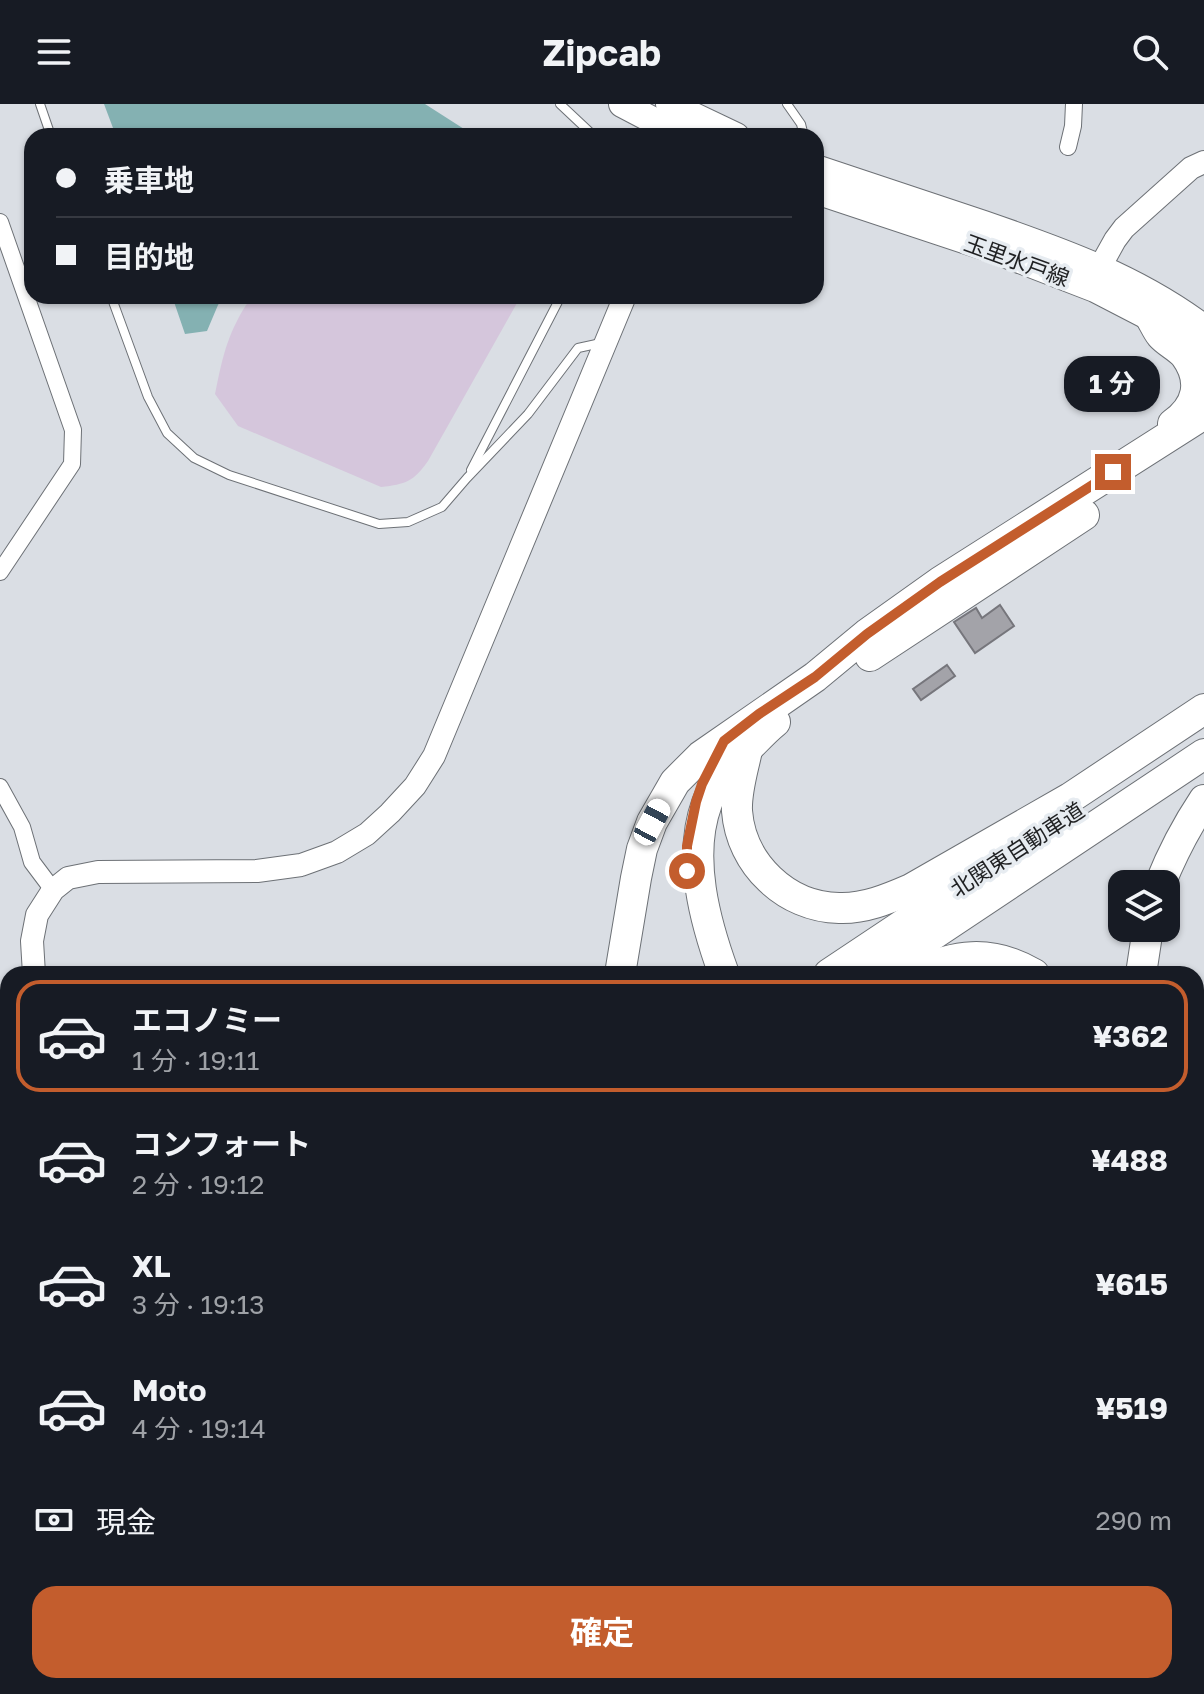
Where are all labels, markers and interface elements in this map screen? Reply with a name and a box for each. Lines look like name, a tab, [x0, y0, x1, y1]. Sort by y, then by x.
icon: menu	[32, 30, 76, 74]
icon: search	[1128, 30, 1172, 74]
text: Zipcab	[543, 31, 661, 74]
text: 乗車地	[104, 162, 194, 198]
street label: 玉里水戸線	[961, 229, 1073, 291]
text: 目的地	[104, 239, 194, 275]
callout: 1 分	[1065, 356, 1161, 412]
text: 1 分	[1089, 368, 1135, 399]
route end	[1095, 454, 1131, 490]
car	[630, 795, 674, 849]
street label: 北関東自動車道	[945, 796, 1089, 902]
route start	[669, 853, 705, 889]
map controls	[1108, 870, 1180, 942]
button: layers	[1108, 870, 1180, 942]
icon: car	[36, 1000, 108, 1072]
text: エコノミー	[132, 1002, 282, 1038]
text: ¥362	[1093, 1018, 1168, 1054]
text: 1 分 · 19:11	[132, 1045, 259, 1076]
icon: car	[36, 1124, 108, 1196]
text: コンフォート	[132, 1126, 311, 1162]
text: ¥488	[1091, 1142, 1168, 1178]
text: 2 分 · 19:12	[132, 1169, 264, 1200]
icon: car	[36, 1248, 108, 1320]
text: XL	[132, 1248, 171, 1284]
text: ¥615	[1095, 1266, 1168, 1302]
text: 3 分 · 19:13	[132, 1289, 264, 1320]
icon: car	[36, 1372, 108, 1444]
text: Moto	[132, 1372, 207, 1408]
text: ¥519	[1095, 1390, 1168, 1426]
text: 4 分 · 19:14	[132, 1413, 266, 1444]
icon: cash	[32, 1498, 76, 1542]
text: 現金	[96, 1504, 156, 1540]
text: 290 m	[1096, 1505, 1172, 1536]
button: 確定	[32, 1586, 1172, 1678]

